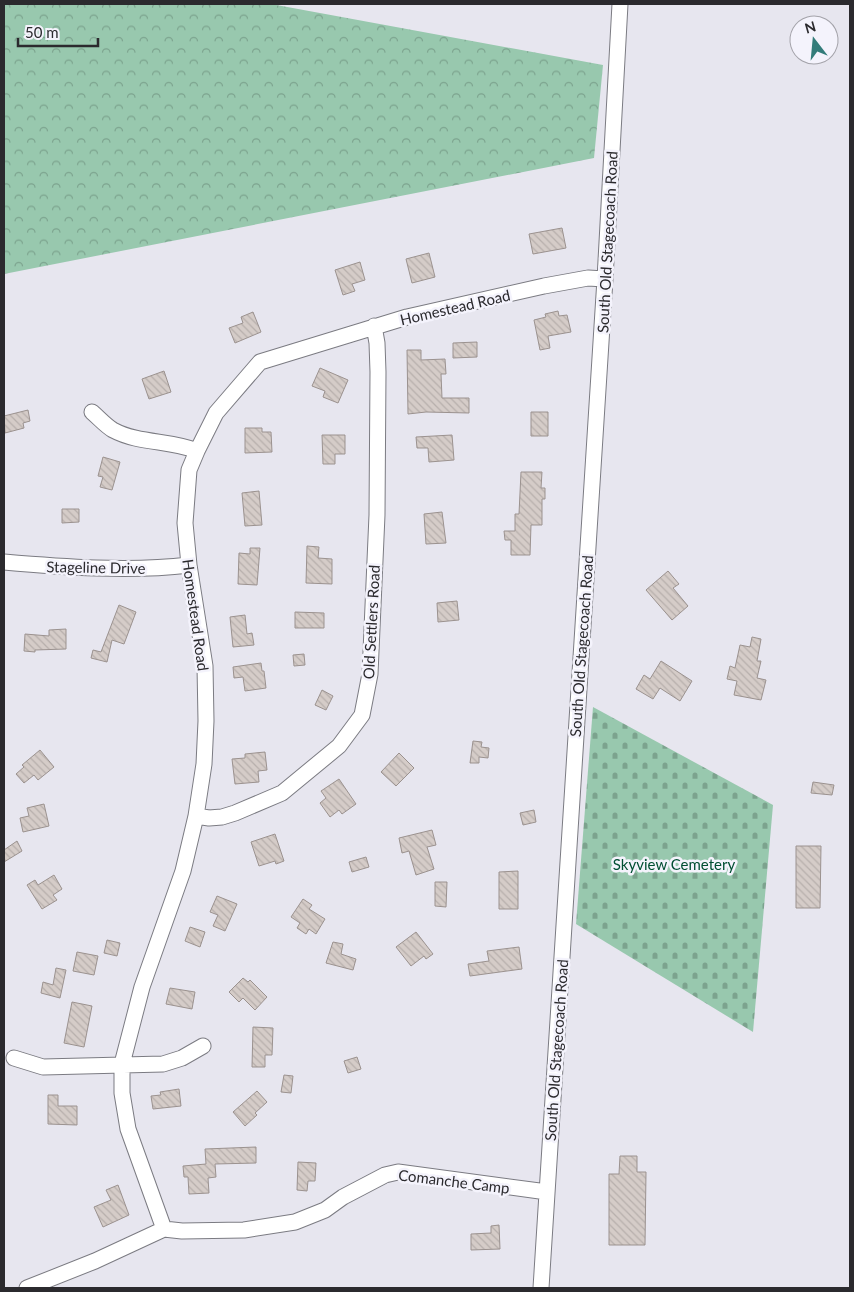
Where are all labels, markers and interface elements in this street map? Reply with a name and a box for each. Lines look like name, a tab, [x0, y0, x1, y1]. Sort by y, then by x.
scale bar	[18, 15, 98, 47]
north arrow	[789, 15, 839, 65]
text: N	[803, 17, 818, 37]
text: 50 m	[25, 23, 59, 41]
street label: South Old Stagecoach Road	[593, 151, 621, 333]
street label: Homestead Road	[398, 286, 512, 328]
street label: South Old Stagecoach Road	[566, 555, 596, 737]
street label: Stageline Drive	[46, 557, 146, 577]
street label: Homestead Road	[179, 558, 213, 672]
street label: Old Settlers Road	[359, 564, 383, 680]
park label: Skyview Cemetery	[613, 855, 735, 873]
street label: South Old Stagecoach Road	[541, 959, 571, 1141]
street label: Comanche Camp	[397, 1165, 511, 1197]

